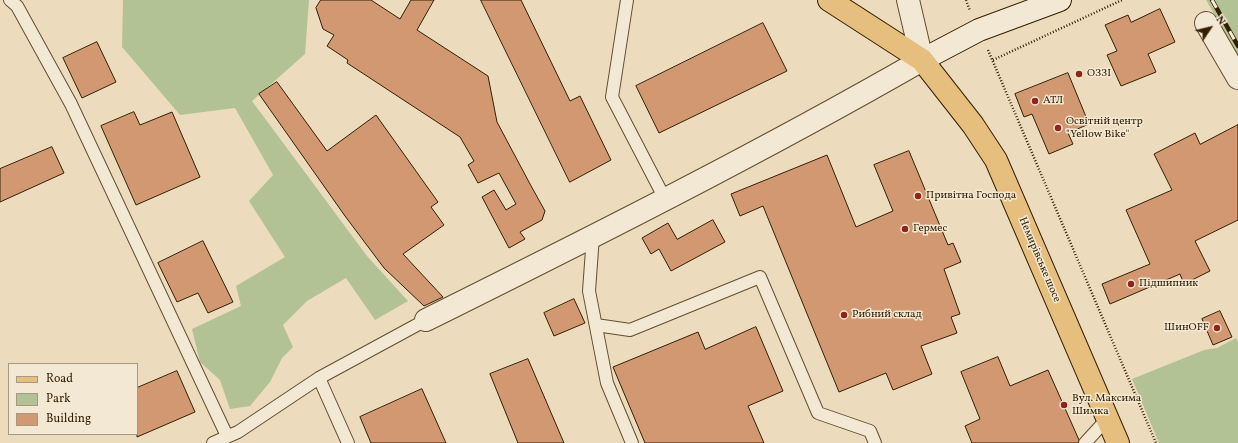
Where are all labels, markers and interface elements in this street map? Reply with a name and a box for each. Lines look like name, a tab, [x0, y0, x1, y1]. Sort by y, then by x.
north arrow	[1190, 8, 1230, 48]
text: N	[1212, 13, 1229, 28]
place label: ОЗЗІ	[1087, 67, 1111, 81]
marker: ОЗЗІ	[1074, 69, 1084, 79]
place label: АТЛ	[1043, 94, 1063, 108]
marker: АТЛ	[1030, 96, 1040, 106]
place label: Освітній центр "Yellow Bike"	[1066, 115, 1143, 141]
marker: Освітній центр "Yellow Bike"	[1053, 123, 1063, 133]
place label: Привітна Господа	[926, 189, 1016, 203]
marker: Привітна Господа	[913, 191, 923, 201]
street label: Немирівське шосе	[1015, 215, 1063, 305]
place label: Гермес	[913, 222, 947, 236]
marker: Гермес	[900, 224, 910, 234]
place label: Підшипник	[1139, 277, 1198, 291]
marker: Підшипник	[1126, 279, 1136, 289]
place label: Рибний склад	[852, 308, 922, 322]
marker: Рибний склад	[839, 310, 849, 320]
place label: ШинOFF	[1164, 321, 1209, 335]
marker: ШинOFF	[1212, 323, 1222, 333]
legend	[8, 363, 138, 435]
text: Road	[46, 371, 73, 387]
text: Park	[46, 391, 71, 407]
place label: Вул. Максима Шимка	[1072, 392, 1141, 418]
marker: Вул. Максима Шимка	[1059, 400, 1069, 410]
text: Building	[46, 411, 91, 427]

